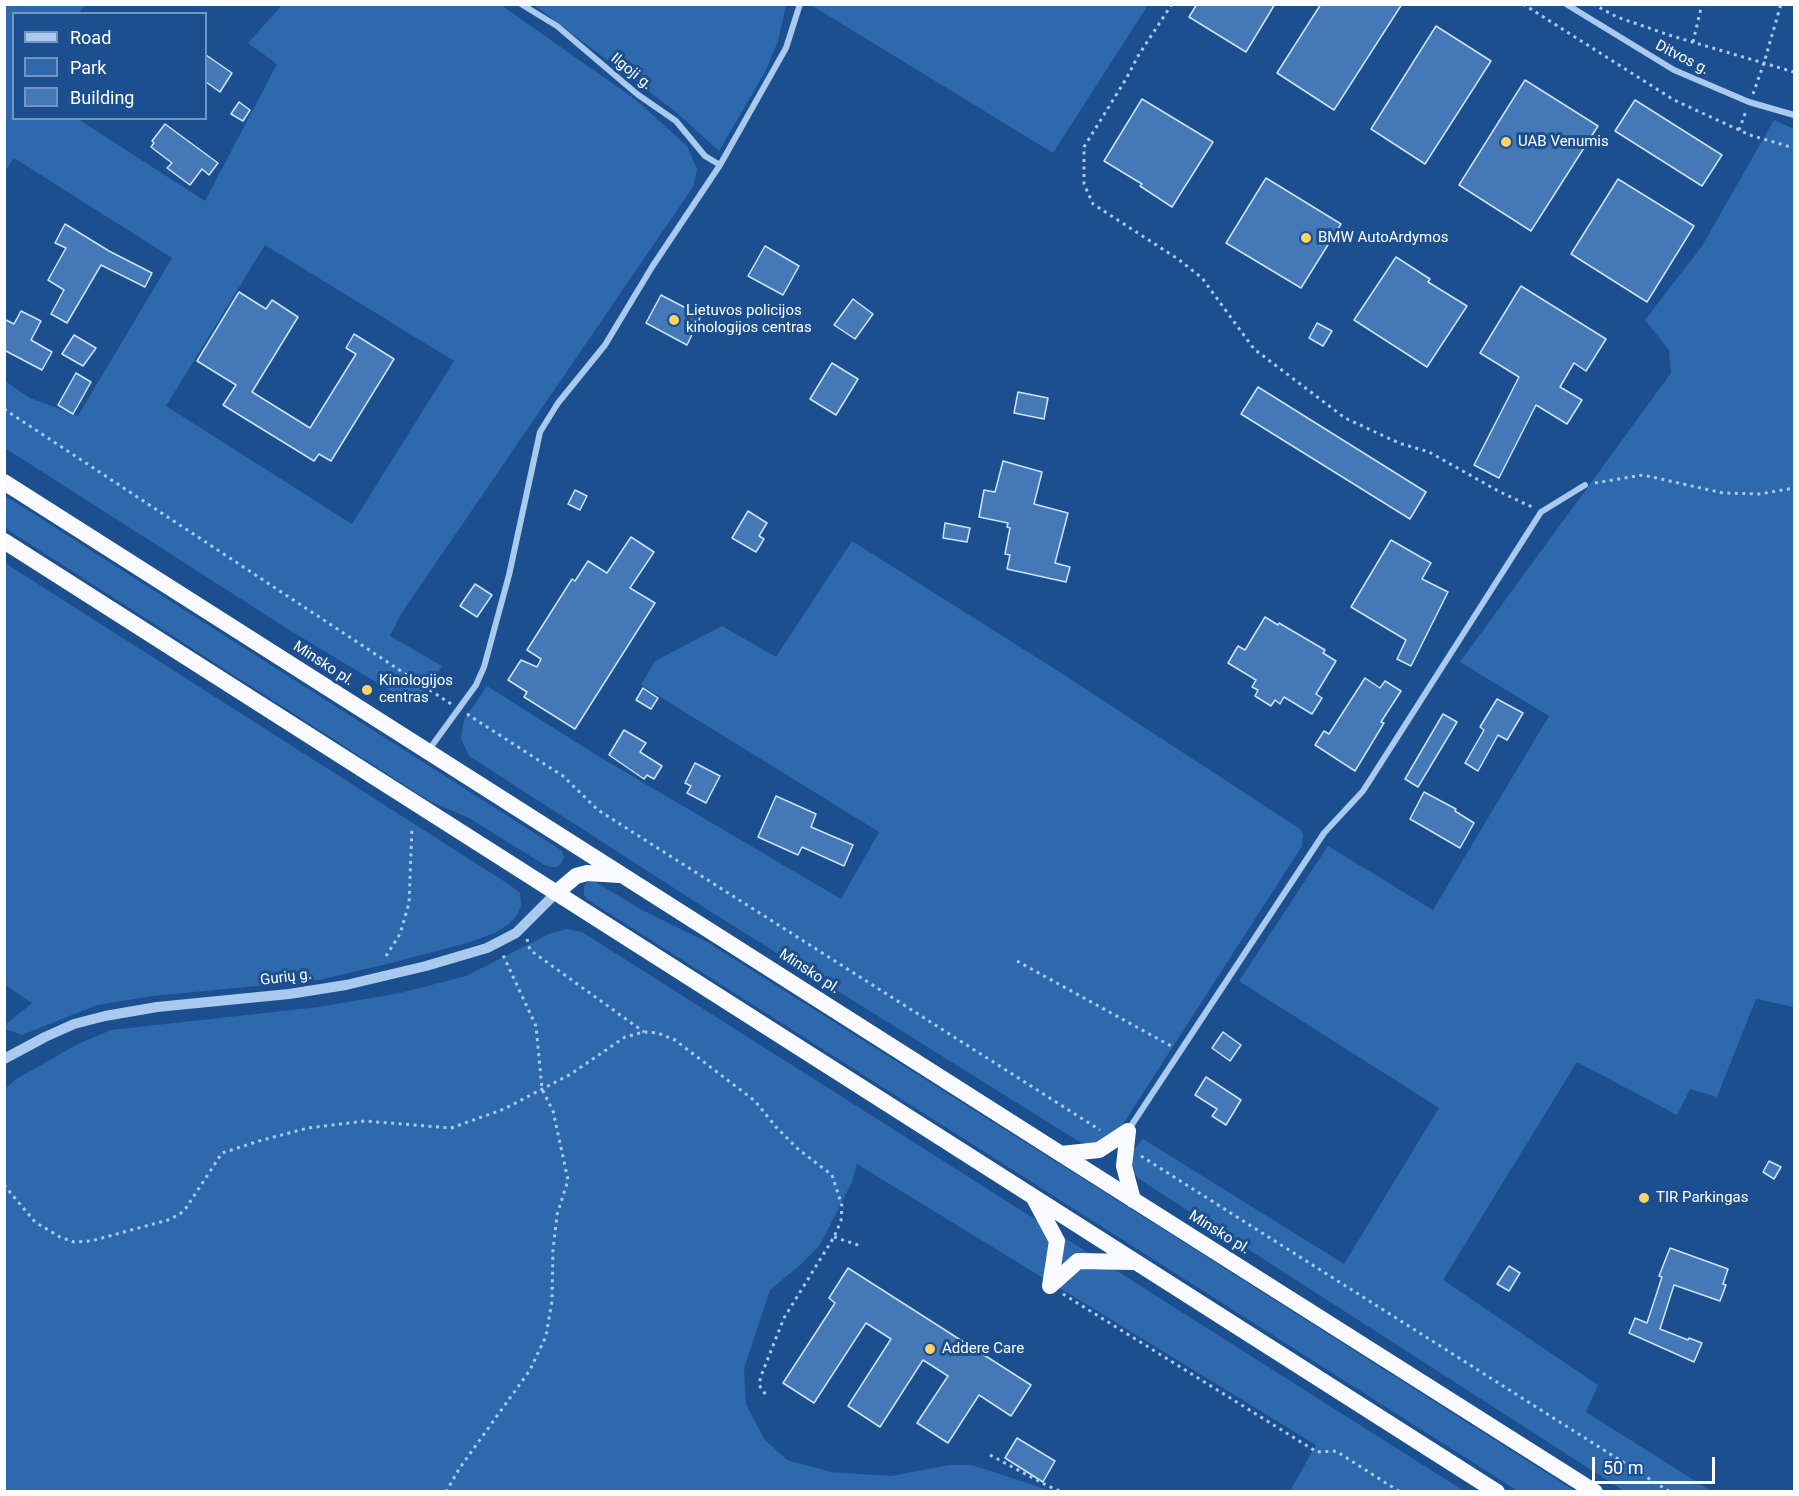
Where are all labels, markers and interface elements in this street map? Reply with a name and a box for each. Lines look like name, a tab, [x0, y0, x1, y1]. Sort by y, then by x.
legend	[12, 12, 207, 120]
text: Road	[70, 27, 111, 48]
street label: Ditvos g.	[1652, 37, 1712, 79]
street label: Ilgoji g.	[607, 50, 655, 94]
text: Park	[70, 57, 106, 78]
text: Building	[70, 87, 134, 108]
place label: UAB Venumis	[1518, 133, 1609, 151]
marker: UAB Venumis	[1499, 135, 1513, 149]
place label: BMW AutoArdymos	[1318, 229, 1448, 247]
marker: BMW AutoArdymos	[1299, 231, 1313, 245]
place label: Lietuvos policijos kinologijos centras	[686, 302, 812, 337]
marker: Lietuvos policijos kinologijos centras	[667, 313, 681, 327]
street label: Minsko pl.	[289, 638, 357, 690]
place label: Kinologijos centras	[379, 672, 453, 707]
marker: Kinologijos centras	[360, 683, 374, 697]
street label: Minsko pl.	[775, 946, 843, 998]
street label: Gurių g.	[259, 966, 313, 990]
place label: TIR Parkingas	[1656, 1189, 1748, 1207]
marker: TIR Parkingas	[1637, 1191, 1651, 1205]
street label: Minsko pl.	[1185, 1207, 1253, 1259]
place label: Addere Care	[942, 1340, 1024, 1358]
marker: Addere Care	[923, 1342, 937, 1356]
scale bar	[1595, 1445, 1718, 1483]
text: 50 m	[1603, 1457, 1643, 1478]

